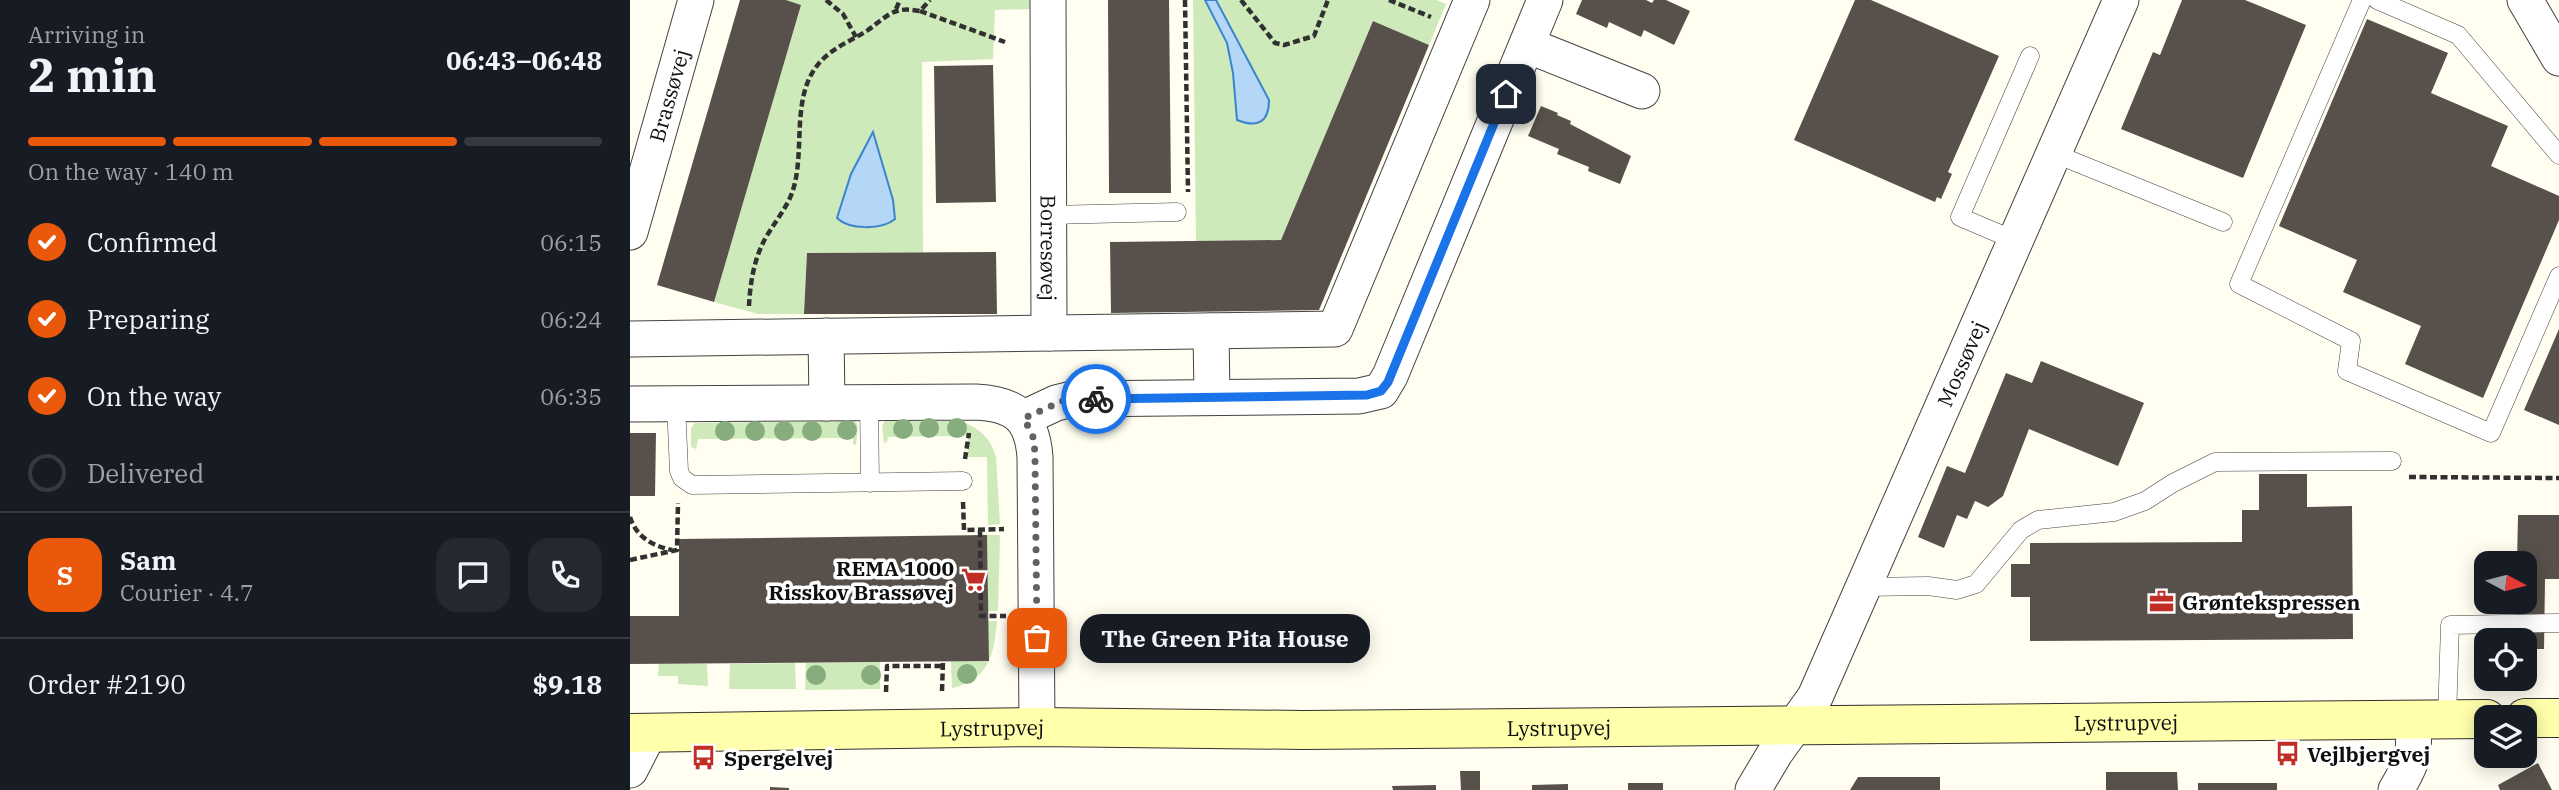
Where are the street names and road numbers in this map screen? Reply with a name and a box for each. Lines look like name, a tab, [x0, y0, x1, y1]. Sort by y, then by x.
street label: Brassøvej	[642, 46, 695, 145]
street label: Borresøvej	[1035, 195, 1063, 301]
street label: Mossøvej	[1930, 316, 1992, 411]
street label: Lystrupvej	[2073, 708, 2178, 737]
street label: Lystrupvej	[939, 713, 1044, 742]
street label: Lystrupvej	[1506, 713, 1611, 742]

